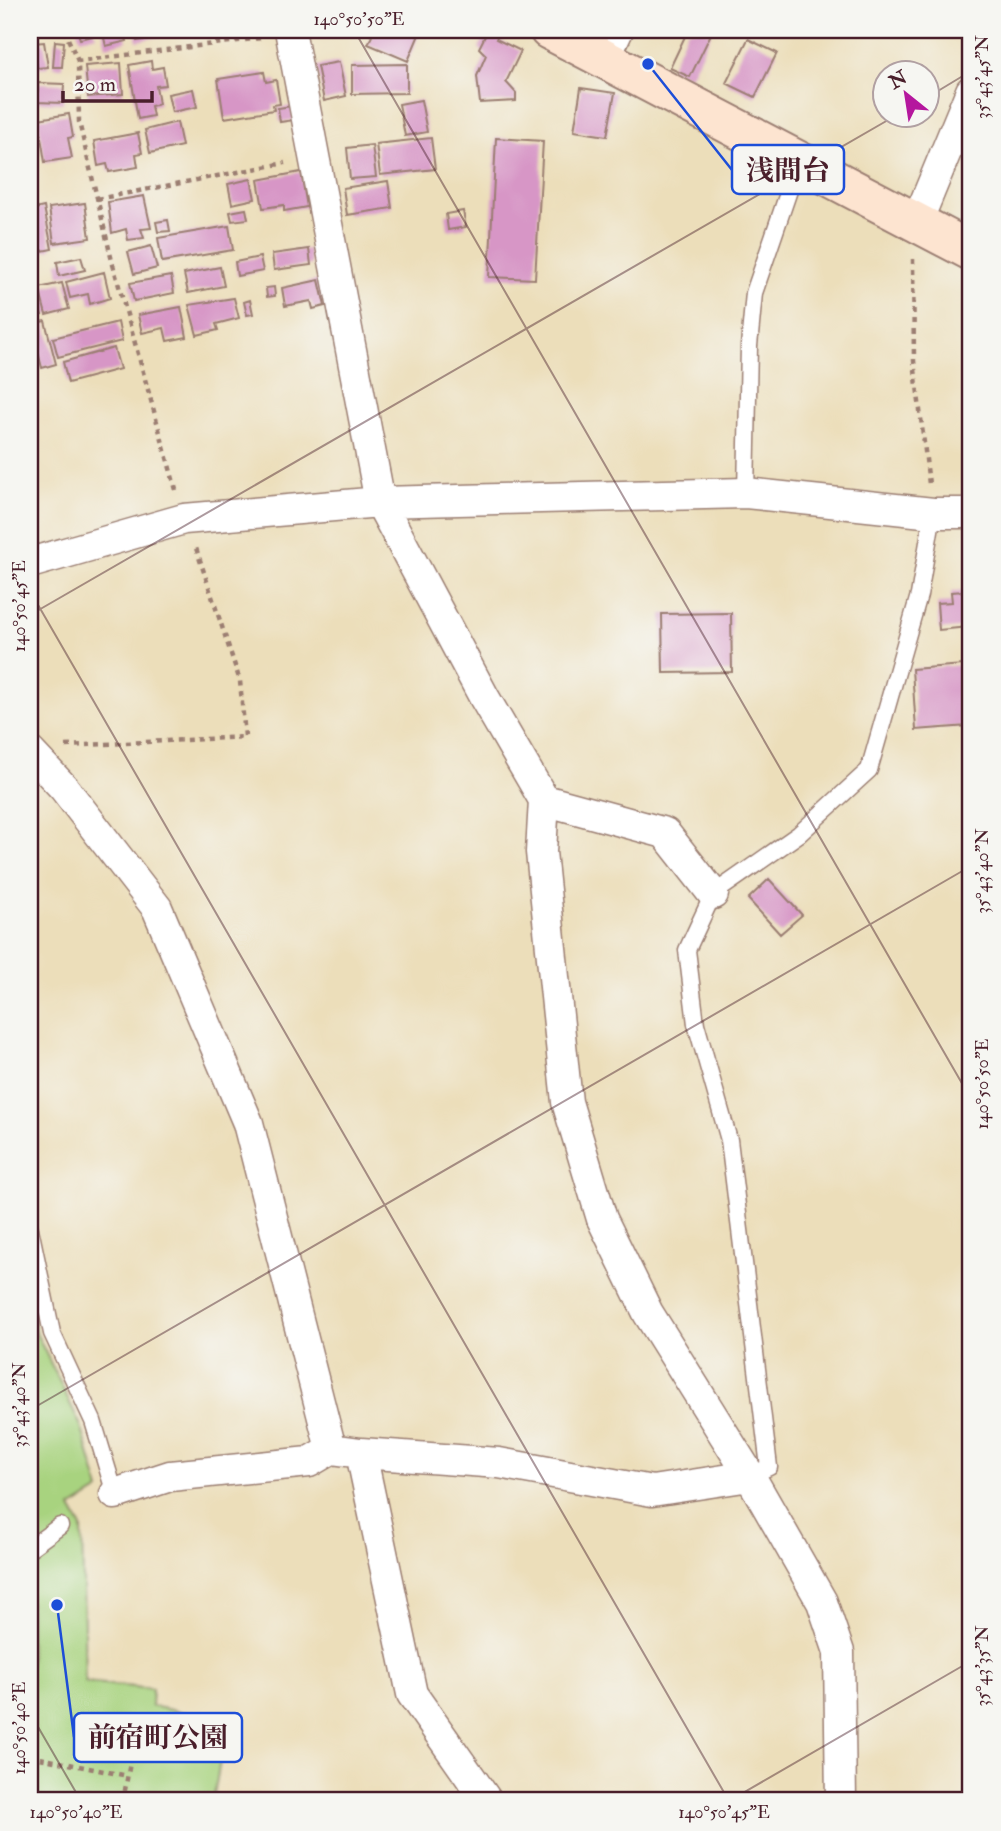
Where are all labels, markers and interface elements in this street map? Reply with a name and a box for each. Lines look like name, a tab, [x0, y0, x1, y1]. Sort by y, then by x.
text: 140°50'50"E	[313, 8, 405, 31]
text: 35°43'45"N	[971, 35, 994, 119]
scale bar	[63, 60, 152, 104]
north arrow	[872, 60, 942, 130]
text: N	[884, 65, 912, 95]
text: 20 m	[74, 71, 116, 98]
callout: 浅間台	[732, 145, 844, 194]
text: 浅間台	[746, 154, 830, 189]
text: 140°50'45"E	[8, 560, 31, 652]
text: 35°43'40"N	[971, 828, 994, 914]
text: 140°50'50"E	[971, 1038, 994, 1130]
text: 35°43'40"N	[8, 1362, 31, 1448]
text: 35°43'35"N	[971, 1625, 994, 1707]
text: 140°50'40"E	[8, 1681, 31, 1775]
callout: 前宿町公園	[74, 1713, 242, 1762]
text: 前宿町公園	[88, 1721, 228, 1756]
text: 140°50'40"E	[29, 1801, 123, 1824]
text: 140°50'45"E	[678, 1801, 770, 1824]

